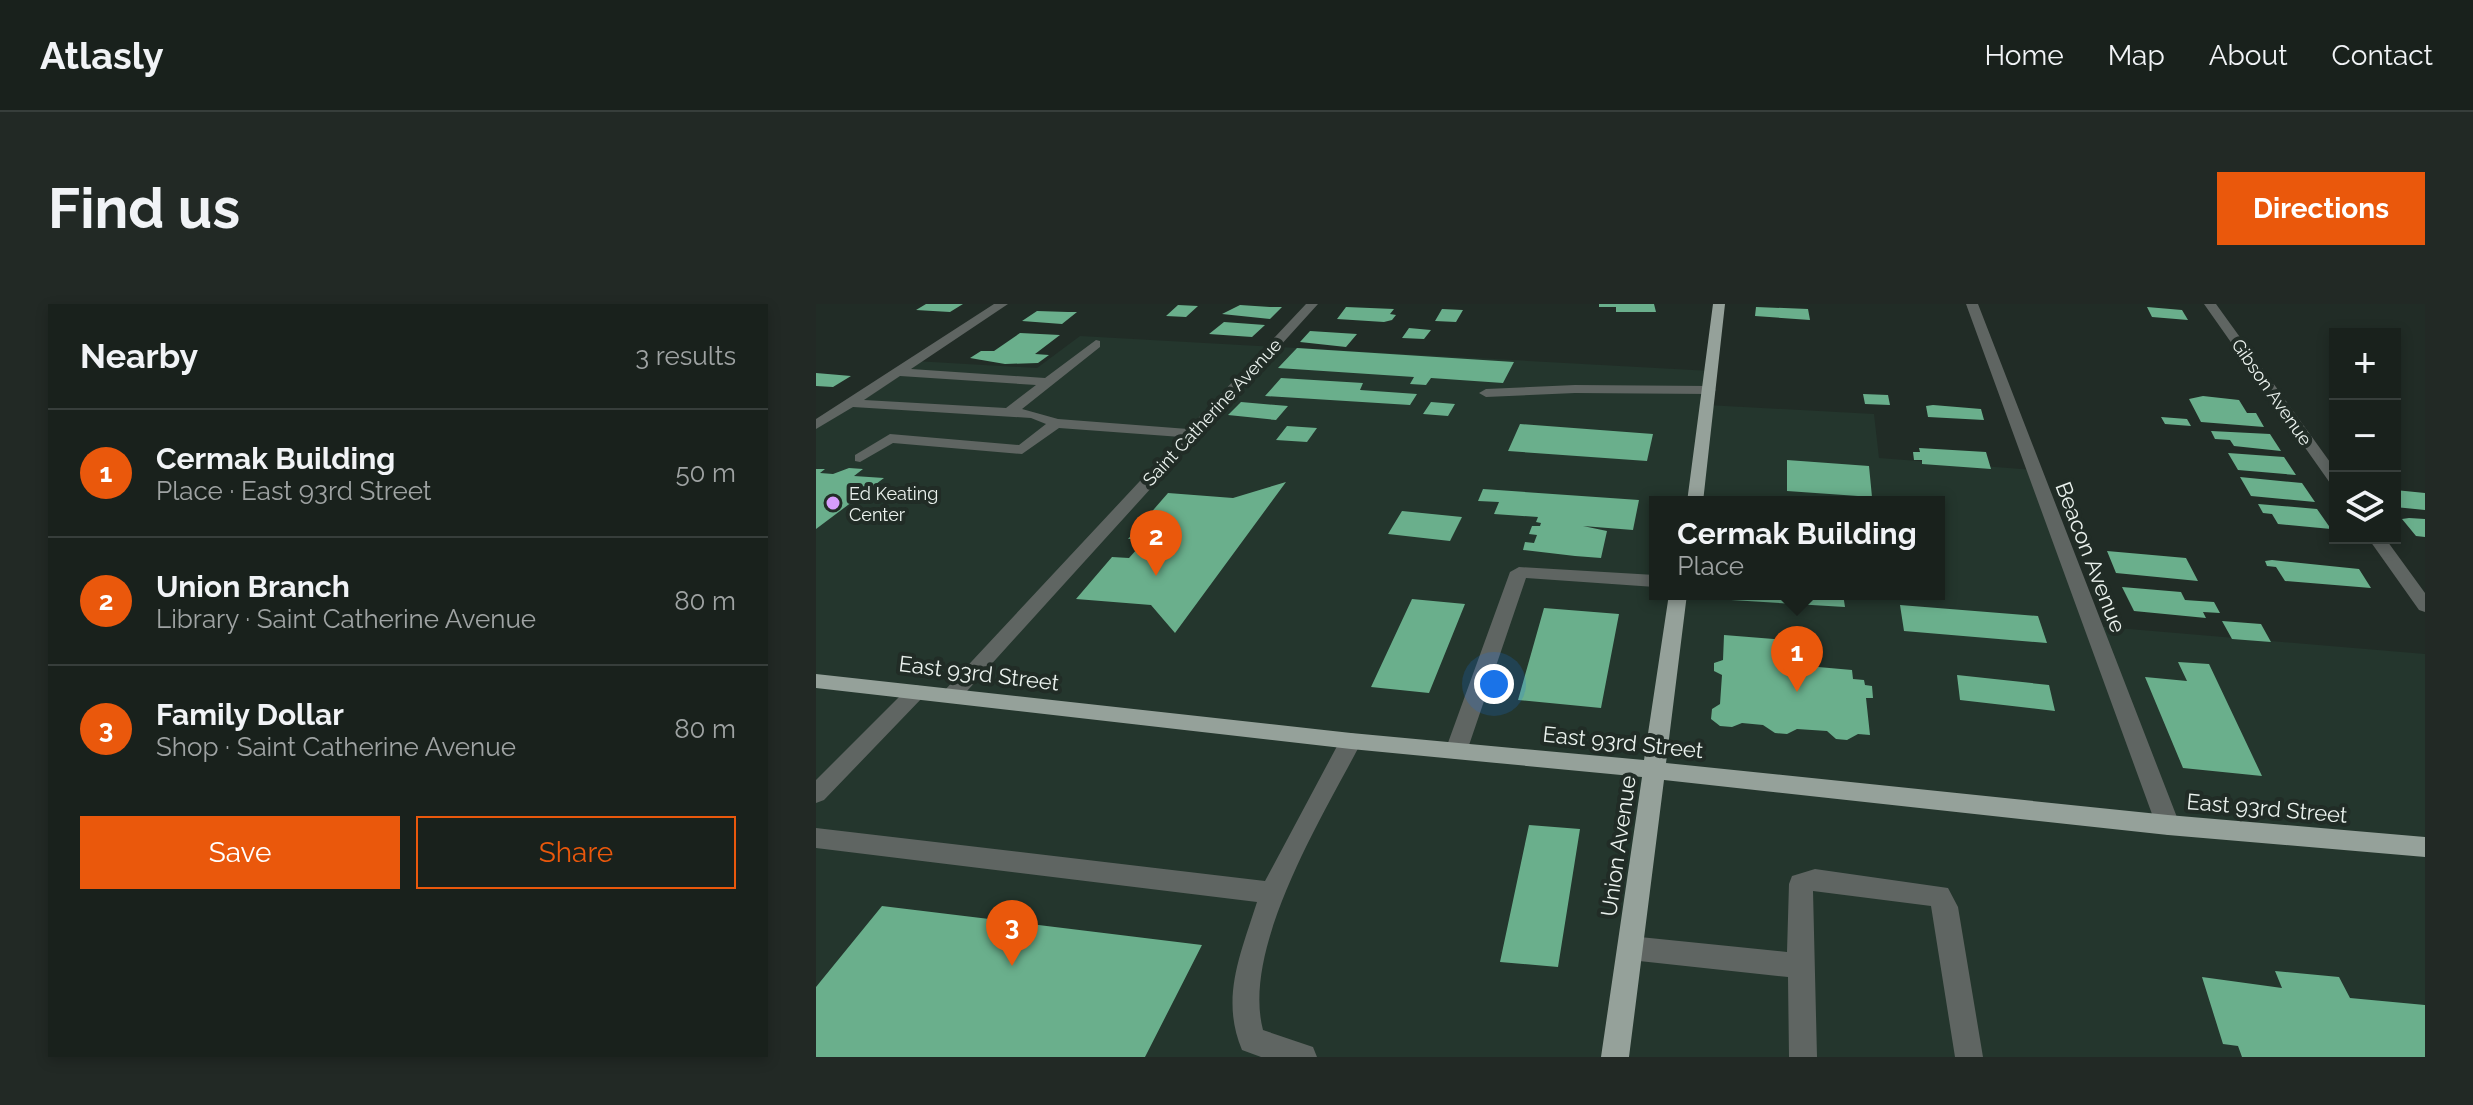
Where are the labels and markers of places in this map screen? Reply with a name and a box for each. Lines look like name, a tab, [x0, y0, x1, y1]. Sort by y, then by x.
place label: Ed Keating Center	[849, 483, 938, 525]
marker: Ed Keating Center	[824, 494, 842, 512]
pin: 2	[1130, 510, 1182, 576]
pin: 1	[1771, 626, 1823, 692]
pin: 3	[986, 900, 1038, 966]

